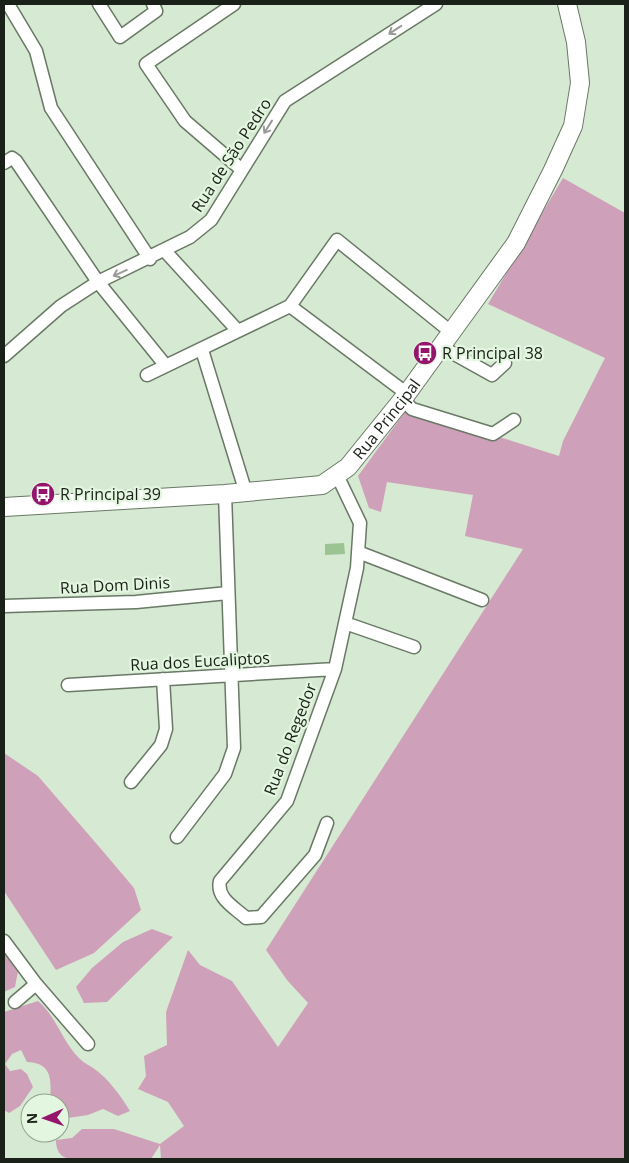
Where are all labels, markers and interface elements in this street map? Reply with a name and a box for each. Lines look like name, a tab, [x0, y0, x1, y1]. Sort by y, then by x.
one-way arrow	[389, 25, 403, 35]
street label: Rua de São Pedro	[186, 94, 276, 216]
one-way arrow	[263, 120, 273, 134]
one-way arrow	[113, 268, 128, 278]
bus stop icon: R Principal 38	[412, 340, 438, 366]
place label: R Principal 38	[442, 342, 543, 364]
street label: Rua Principal	[348, 374, 425, 464]
bus stop icon: R Principal 39	[30, 481, 56, 507]
place label: R Principal 39	[60, 483, 161, 505]
street label: Rua Dom Dinis	[59, 571, 171, 599]
street label: Rua dos Eucaliptos	[130, 646, 270, 676]
street label: Rua do Regedor	[258, 679, 322, 798]
north arrow	[20, 1093, 70, 1143]
text: N	[22, 1112, 41, 1124]

